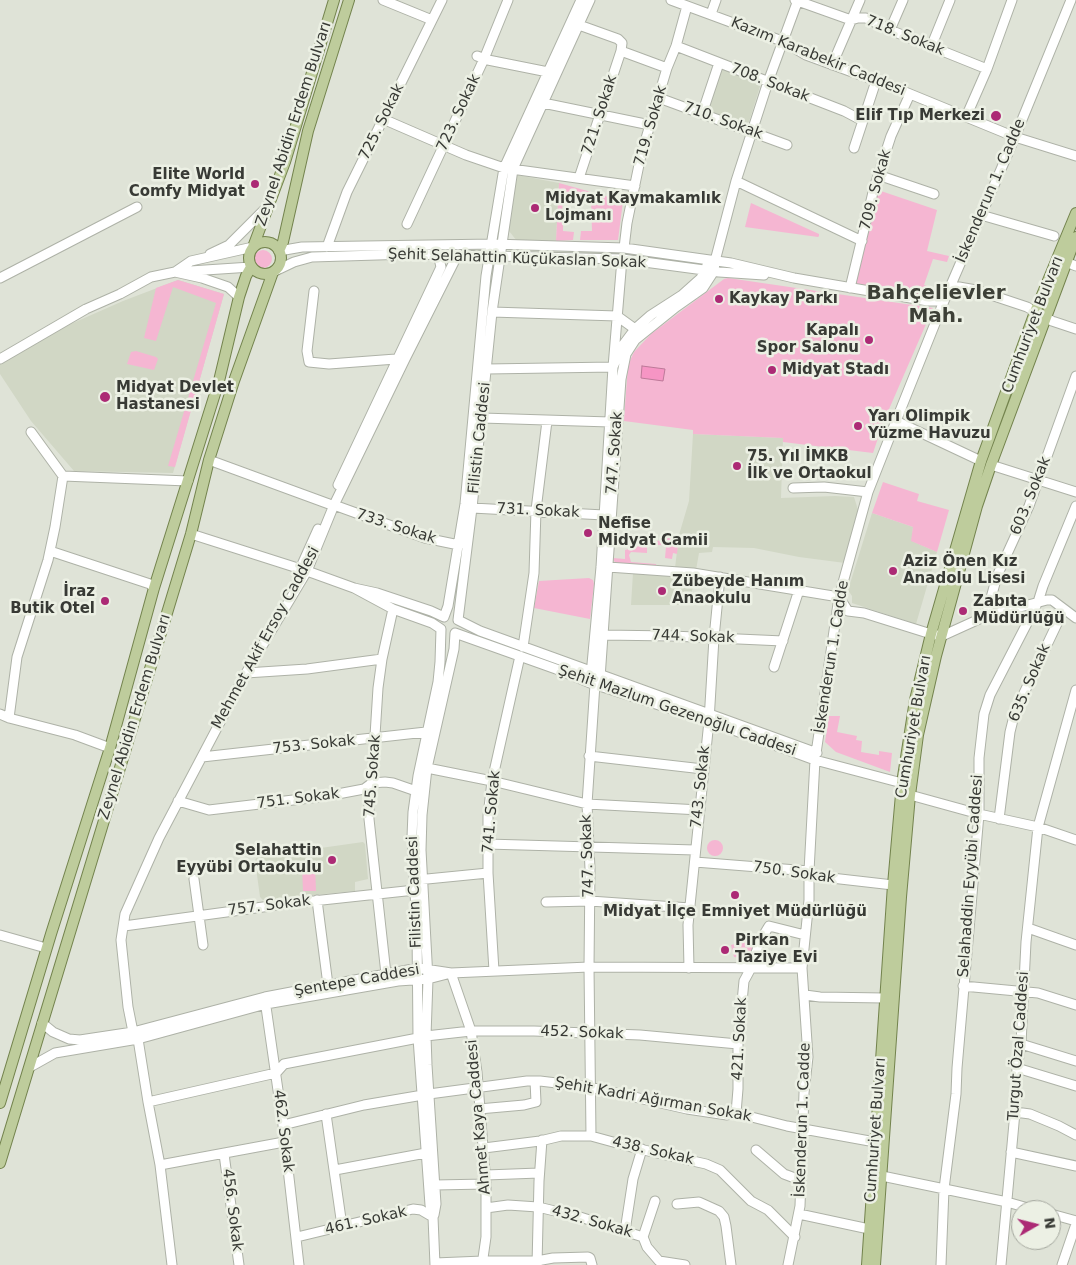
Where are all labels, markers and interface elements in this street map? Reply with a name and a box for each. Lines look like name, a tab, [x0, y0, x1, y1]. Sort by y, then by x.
street label: 718. Sokak	[863, 12, 947, 60]
street label: Kazım Karabekir Caddesi	[728, 14, 908, 100]
street label: Zeynel Abidin Erdem Bulvarı	[252, 20, 336, 228]
street label: 708. Sokak	[728, 60, 812, 106]
street label: 723. Sokak	[433, 72, 485, 154]
street label: 721. Sokak	[579, 73, 621, 157]
street label: 725. Sokak	[356, 81, 408, 163]
street label: 719. Sokak	[631, 84, 671, 168]
street label: 710. Sokak	[681, 98, 765, 144]
place label: Elif Tıp Merkezi	[855, 107, 985, 125]
marker: Elif Tıp Merkezi	[989, 109, 1003, 123]
street label: İskenderun 1. Cadde	[952, 116, 1030, 266]
street label: 709. Sokak	[857, 148, 895, 232]
place label: Elite World Comfy Midyat	[129, 166, 245, 201]
marker: Elite World Comfy Midyat	[249, 178, 261, 190]
place label: Midyat Kaymakamlık Lojmanı	[545, 190, 721, 225]
marker: Midyat Kaymakamlık Lojmanı	[529, 202, 541, 214]
street label: Şehit Selahattin Küçükaslan Sokak	[388, 245, 646, 273]
street label: Cumhuriyet Bulvarı	[999, 254, 1067, 396]
district label: Bahçelievler Mah.	[867, 282, 1005, 329]
place label: Kaykay Parkı	[729, 290, 838, 308]
marker: Kaykay Parkı	[713, 293, 725, 305]
place label: Kapalı Spor Salonu	[757, 322, 859, 357]
marker: Kapalı Spor Salonu	[863, 334, 875, 346]
place label: Midyat Stadı	[782, 361, 889, 379]
marker: Midyat Stadı	[766, 364, 778, 376]
place label: Midyat Devlet Hastanesi	[116, 379, 234, 414]
street label: Filistin Caddesi	[465, 381, 495, 495]
marker: Midyat Devlet Hastanesi	[98, 390, 112, 404]
place label: Yarı Olimpik Yüzme Havuzu	[868, 408, 991, 443]
street label: 747. Sokak	[603, 411, 627, 495]
marker: Yarı Olimpik Yüzme Havuzu	[852, 420, 864, 432]
place label: 75. Yıl İMKB İlk ve Ortaokul	[747, 448, 872, 483]
street label: 603. Sokak	[1007, 454, 1055, 538]
marker: 75. Yıl İMKB İlk ve Ortaokul	[731, 460, 743, 472]
street label: 731. Sokak	[496, 500, 580, 522]
street label: 733. Sokak	[354, 506, 438, 548]
place label: Nefise Midyat Camii	[598, 515, 708, 550]
marker: Nefise Midyat Camii	[582, 527, 594, 539]
street label: Mehmet Akif Ersoy Caddesi	[208, 544, 324, 732]
place label: Aziz Önen Kız Anadolu Lisesi	[903, 553, 1025, 588]
marker: Aziz Önen Kız Anadolu Lisesi	[887, 565, 899, 577]
place label: Zübeyde Hanım Anaokulu	[672, 573, 805, 608]
street label: İskenderun 1. Cadde	[811, 579, 853, 735]
place label: İraz Butik Otel	[10, 583, 95, 618]
marker: Zübeyde Hanım Anaokulu	[656, 585, 668, 597]
place label: Zabıta Müdürlüğü	[973, 593, 1065, 628]
marker: İraz Butik Otel	[99, 595, 111, 607]
marker: Zabıta Müdürlüğü	[957, 605, 969, 617]
street label: Zeynel Abidin Erdem Bulvarı	[95, 612, 175, 822]
street label: 744. Sokak	[651, 627, 735, 647]
street label: 635. Sokak	[1005, 641, 1055, 725]
street label: Cumhuriyet Bulvarı	[893, 654, 935, 800]
street label: Şehit Mazlum Gezenoğlu Caddesi	[556, 662, 798, 760]
street label: 753. Sokak	[272, 732, 356, 758]
street label: 745. Sokak	[361, 734, 385, 818]
street label: 743. Sokak	[688, 745, 714, 829]
street label: 741. Sokak	[479, 770, 505, 854]
street label: Selahaddin Eyyübi Caddesi	[955, 774, 987, 978]
street label: 751. Sokak	[256, 785, 340, 813]
street label: 747. Sokak	[578, 814, 598, 898]
street label: Filistin Caddesi	[404, 836, 426, 948]
place label: Selahattin Eyyübi Ortaokulu	[176, 842, 322, 877]
marker: Selahattin Eyyübi Ortaokulu	[326, 854, 338, 866]
street label: 750. Sokak	[752, 858, 836, 888]
marker: Midyat İlçe Emniyet Müdürlüğü	[729, 889, 741, 901]
street label: 757. Sokak	[227, 892, 311, 920]
place label: Midyat İlçe Emniyet Müdürlüğü	[603, 903, 867, 921]
place label: Pirkan Taziye Evi	[735, 932, 818, 967]
marker: Pirkan Taziye Evi	[719, 944, 731, 956]
street label: Şentepe Caddesi	[293, 961, 421, 1001]
street label: Turgut Özal Caddesi	[1005, 971, 1033, 1121]
street label: 421. Sokak	[729, 997, 751, 1081]
street label: 452. Sokak	[540, 1023, 624, 1043]
street label: Ahmet Kaya Caddesi	[463, 1039, 495, 1195]
street label: İskenderun 1. Cadde	[791, 1042, 815, 1198]
street label: Cumhuriyet Bulvarı	[862, 1057, 890, 1203]
street label: Şehit Kadri Ağırman Sokak	[553, 1074, 753, 1126]
street label: 462. Sokak	[269, 1089, 297, 1173]
street label: 438. Sokak	[610, 1133, 696, 1169]
street label: 456. Sokak	[218, 1168, 246, 1252]
north arrow	[1011, 1200, 1061, 1250]
street label: 432. Sokak	[550, 1202, 634, 1242]
street label: 461. Sokak	[323, 1203, 409, 1239]
text: N	[1041, 1216, 1059, 1230]

